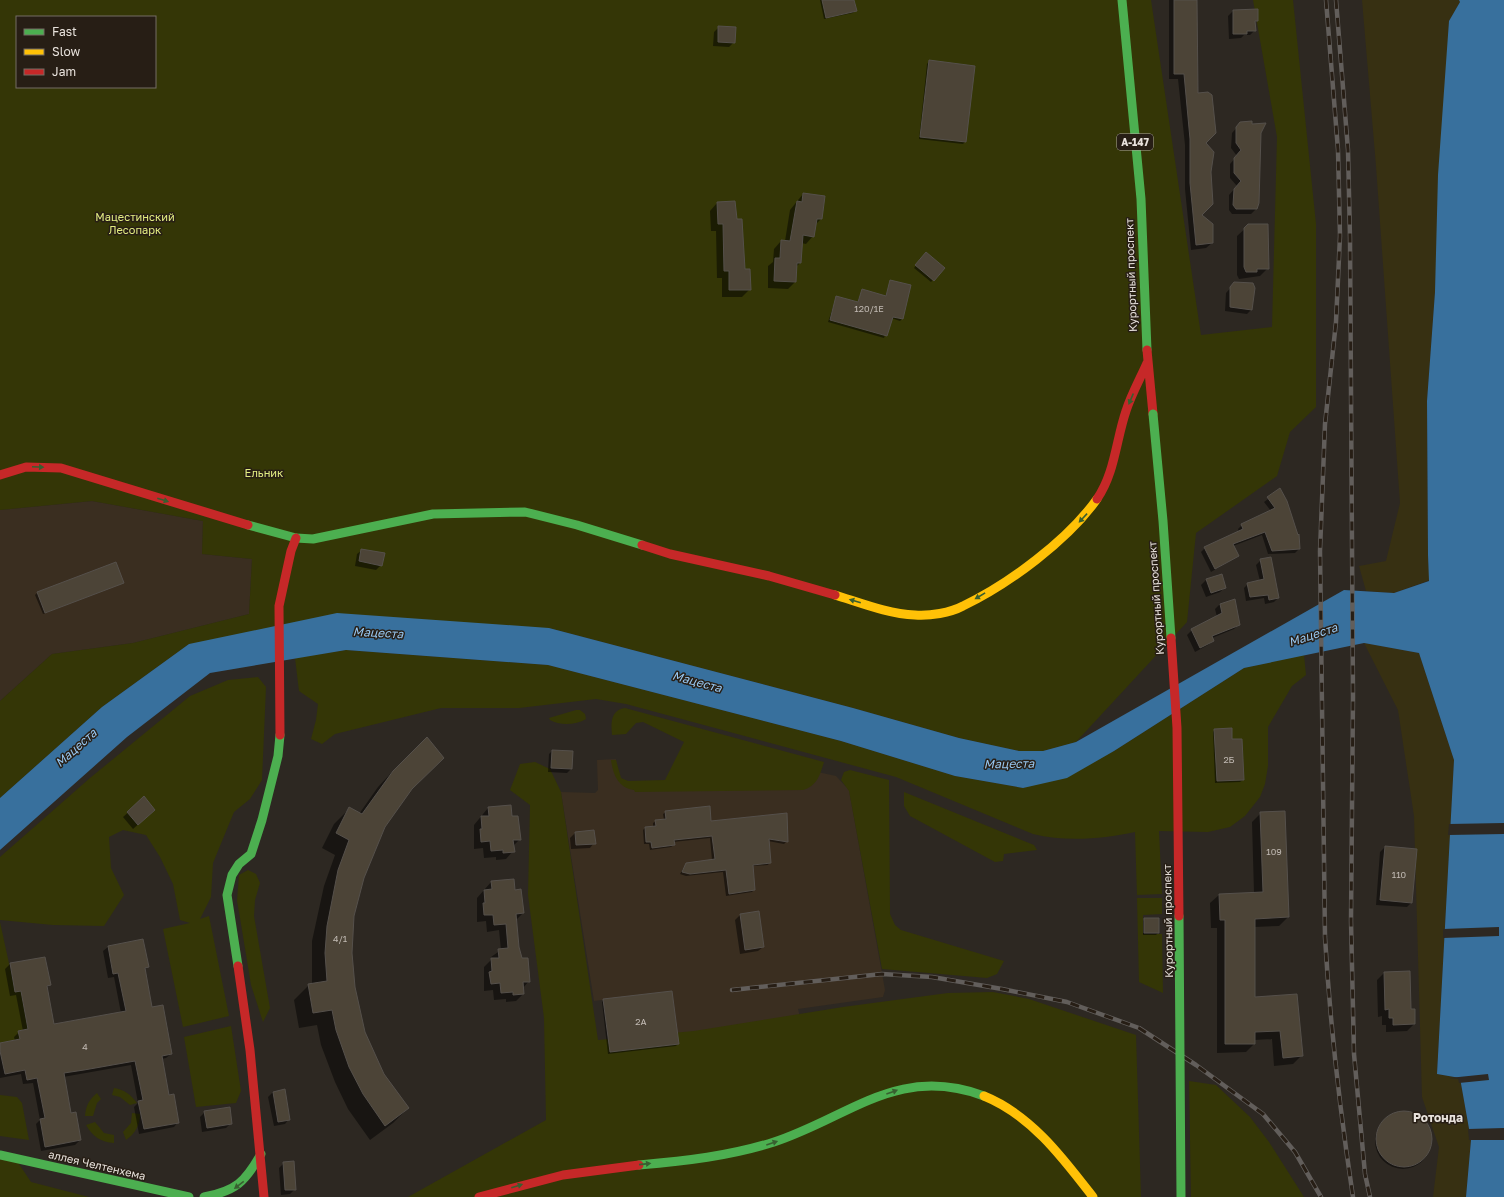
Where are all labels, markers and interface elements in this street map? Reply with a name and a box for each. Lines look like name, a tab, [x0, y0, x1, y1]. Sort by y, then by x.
legend	[16, 16, 156, 88]
text: Fast	[52, 24, 77, 39]
text: Slow	[52, 44, 80, 59]
text: Jam	[52, 64, 76, 79]
road number: А-147	[1117, 134, 1153, 150]
park label: Мацестинский Лесопарк	[95, 210, 175, 236]
street label: Курортный проспект	[1122, 217, 1139, 332]
house number: 120/1Е	[854, 303, 884, 314]
one-way arrow	[1128, 393, 1134, 405]
one-way arrow	[32, 464, 44, 471]
park label: Ельник	[245, 466, 284, 479]
one-way arrow	[157, 497, 169, 503]
one-way arrow	[1078, 513, 1087, 523]
street label: Курортный проспект	[1145, 540, 1166, 655]
one-way arrow	[974, 593, 986, 600]
one-way arrow	[849, 598, 861, 604]
water label: Мацеста	[1287, 619, 1340, 649]
water label: Мацеста	[352, 624, 405, 641]
water label: Мацеста	[671, 668, 725, 696]
water label: Мацеста	[52, 724, 100, 770]
house number: 2Б	[1223, 754, 1235, 765]
water label: Мацеста	[984, 756, 1036, 771]
house number: 109	[1266, 846, 1282, 857]
street label: Курортный проспект	[1160, 863, 1175, 978]
house number: 110	[1392, 869, 1407, 880]
house number: 4/1	[333, 933, 348, 944]
house number: 2А	[635, 1016, 647, 1027]
house number: 4	[82, 1041, 88, 1052]
one-way arrow	[886, 1088, 898, 1094]
district label: Ротонда	[1413, 1110, 1463, 1125]
one-way arrow	[767, 1139, 779, 1145]
street label: аллея Челтенхема	[47, 1147, 147, 1182]
one-way arrow	[639, 1161, 651, 1168]
one-way arrow	[233, 1181, 244, 1189]
one-way arrow	[511, 1183, 523, 1189]

